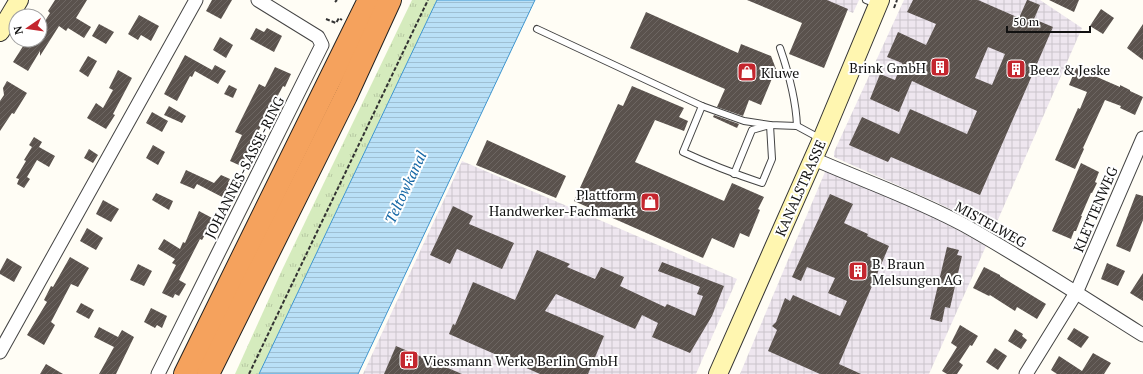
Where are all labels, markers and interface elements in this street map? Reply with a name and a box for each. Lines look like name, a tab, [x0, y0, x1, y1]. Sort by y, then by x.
north arrow	[8, 8, 48, 48]
scale bar	[1007, 8, 1090, 34]
text: 50 m	[1013, 14, 1040, 29]
text: N	[10, 24, 26, 36]
building icon: Brink GmbH	[929, 56, 951, 78]
place label: Brink GmbH	[849, 58, 926, 77]
building icon: Beez & Jeske	[1005, 58, 1027, 80]
place label: Beez & Jeske	[1030, 60, 1110, 79]
shop icon: Kluwe	[736, 61, 758, 83]
place label: Kluwe	[761, 63, 799, 82]
street label: JOHANNES-SASSE-RING	[200, 92, 288, 241]
street label: KANALSTRASSE	[770, 137, 830, 239]
water label: Teltowkanal	[379, 147, 431, 227]
street label: KLETTENWEG	[1068, 163, 1122, 255]
place label: Plattform Handwerker-Fachmarkt	[489, 185, 637, 220]
shop icon: Plattform Handwerker-Fachmarkt	[639, 191, 661, 213]
street label: MISTELWEG	[952, 197, 1030, 252]
place label: B. Braun Melsungen AG	[872, 254, 962, 289]
building icon: B. Braun Melsungen AG	[847, 260, 869, 282]
building icon: Viessmann Werke Berlin GmbH	[398, 349, 420, 371]
place label: Viessmann Werke Berlin GmbH	[423, 351, 618, 370]

